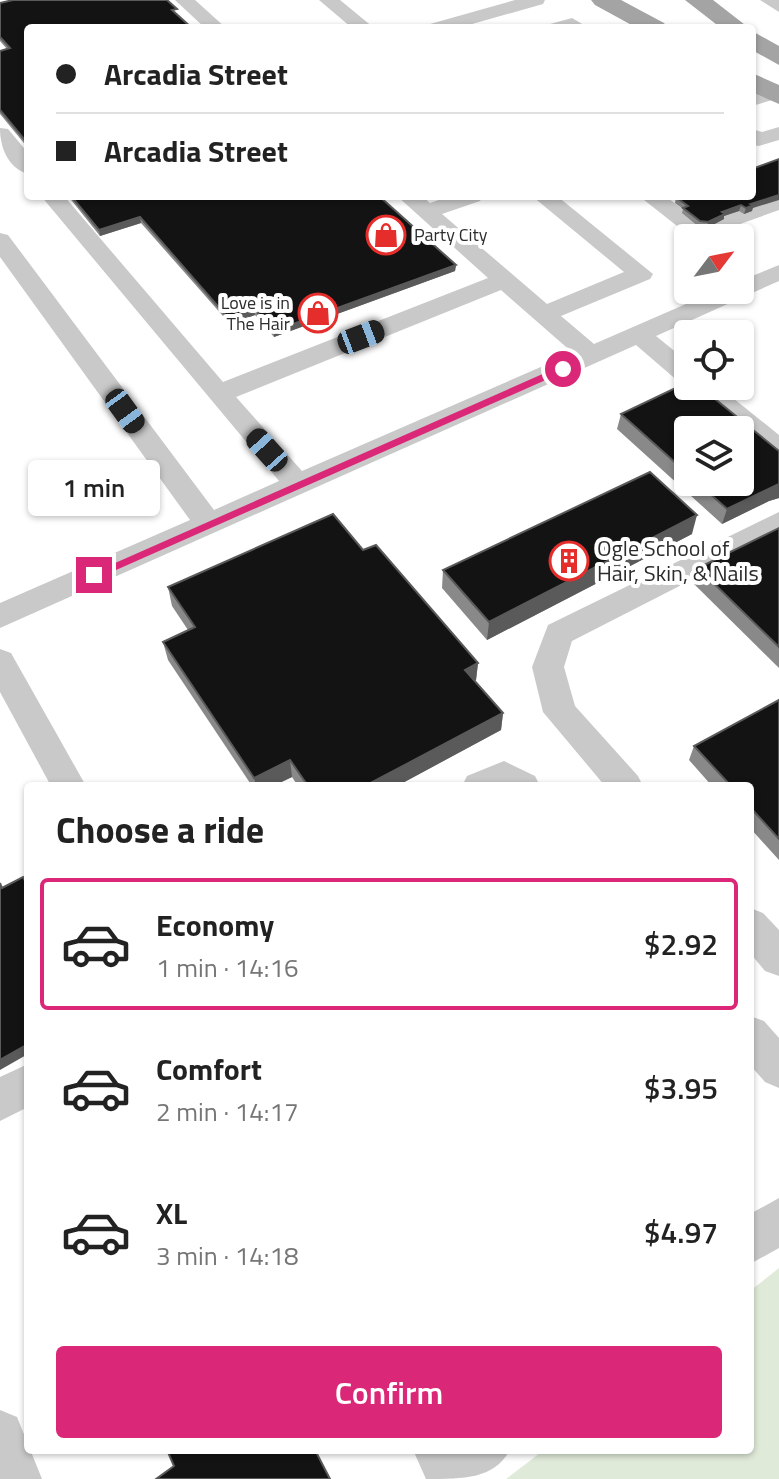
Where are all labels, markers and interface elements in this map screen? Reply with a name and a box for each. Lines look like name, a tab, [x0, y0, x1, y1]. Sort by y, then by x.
text: Arcadia Street	[104, 51, 288, 97]
text: Arcadia Street	[104, 128, 288, 174]
shop icon: Party City	[365, 214, 407, 256]
place label: Party City	[414, 221, 488, 248]
north arrow	[674, 224, 754, 304]
map controls	[674, 224, 754, 496]
place label: Love is in The Hair	[221, 289, 290, 337]
shop icon: Love is in The Hair	[297, 292, 339, 334]
car	[334, 317, 388, 357]
button: locate	[674, 320, 754, 400]
route start	[545, 351, 581, 387]
car	[101, 385, 149, 437]
button: layers	[674, 416, 754, 496]
car	[242, 424, 292, 476]
callout: 1 min	[28, 459, 160, 515]
text: 1 min	[63, 468, 125, 507]
place label: Ogle School of Hair, Skin, & Nails	[597, 531, 759, 590]
building icon: Ogle School of Hair, Skin, & Nails	[548, 540, 590, 582]
route end	[76, 557, 112, 593]
text: Choose a ride	[56, 802, 264, 857]
text: Economy	[156, 902, 274, 948]
icon: car	[60, 908, 132, 980]
text: $2.92	[644, 921, 718, 967]
text: 1 min · 14:16	[156, 948, 299, 987]
text: Comfort	[156, 1046, 262, 1092]
icon: car	[60, 1052, 132, 1124]
text: $3.95	[644, 1065, 718, 1111]
text: 2 min · 14:17	[156, 1092, 299, 1131]
text: XL	[156, 1190, 187, 1236]
icon: car	[60, 1196, 132, 1268]
text: $4.97	[644, 1209, 718, 1255]
text: 3 min · 14:18	[156, 1236, 299, 1275]
button: Confirm	[56, 1346, 722, 1438]

